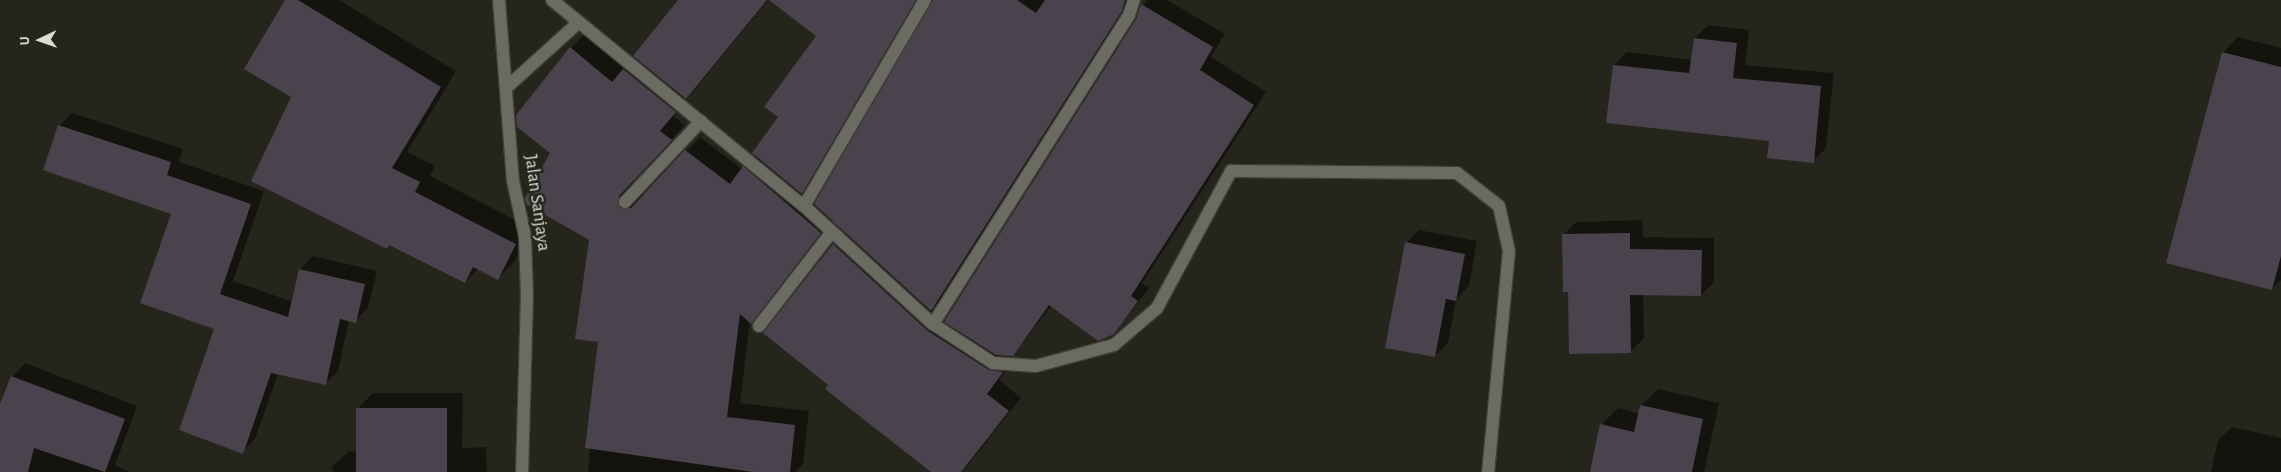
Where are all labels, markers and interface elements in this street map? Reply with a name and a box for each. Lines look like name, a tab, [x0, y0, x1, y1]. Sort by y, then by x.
north arrow	[15, 15, 65, 65]
text: U	[18, 36, 32, 46]
street label: Jalan Sanjaya	[519, 153, 555, 253]

